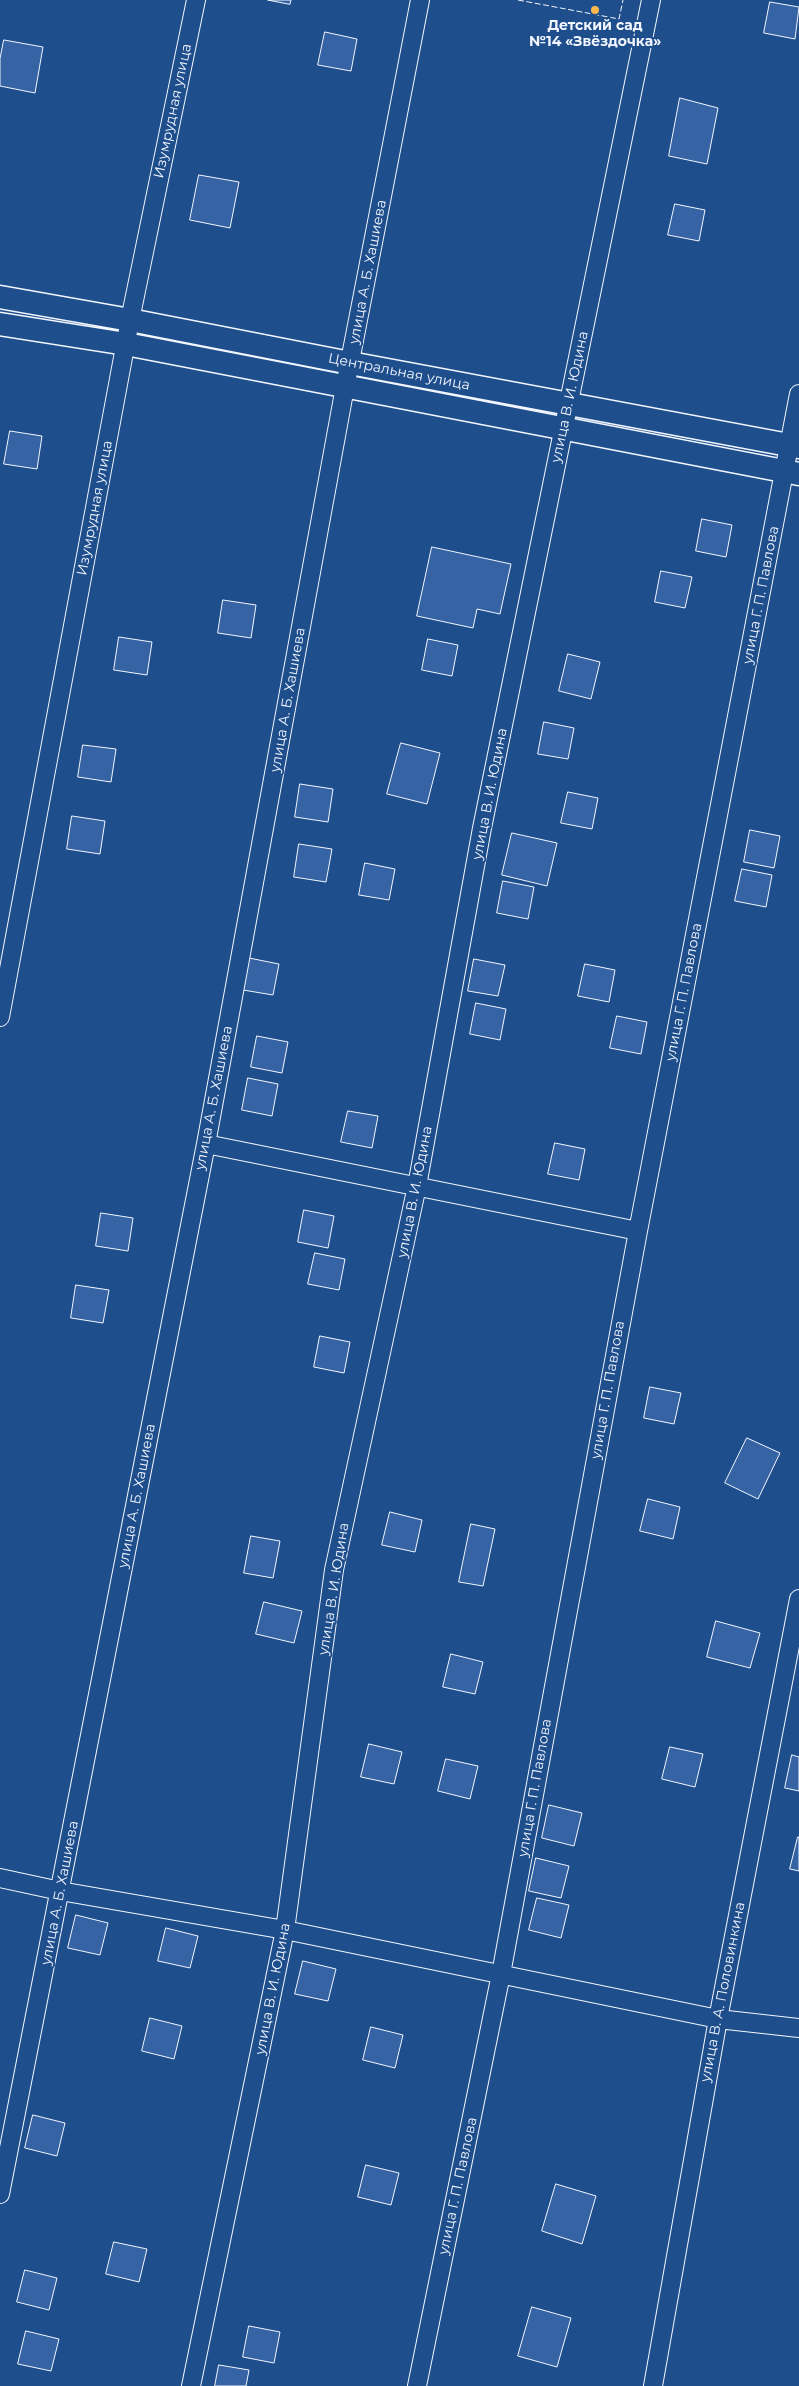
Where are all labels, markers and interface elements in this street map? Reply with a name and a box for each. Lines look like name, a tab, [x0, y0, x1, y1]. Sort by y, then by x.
marker: Детский сад №14 «Звёздочка»	[589, 4, 601, 16]
place label: Детский сад №14 «Звёздочка»	[529, 18, 661, 50]
street label: Изумрудная улица	[151, 42, 195, 180]
street label: улица А. Б. Хашиева	[346, 198, 390, 346]
street label: улица В. И. Юдина	[548, 330, 592, 464]
street label: Центральная улица	[327, 350, 471, 394]
street label: Изумрудная улица	[74, 439, 116, 577]
street label: улица Г. П. Павлова	[739, 525, 783, 665]
street label: улица А. Б. Хашиева	[267, 626, 309, 774]
street label: улица В. И. Юдина	[469, 727, 511, 861]
street label: улица Г. П. Павлова	[662, 922, 706, 1062]
street label: улица А. Б. Хашиева	[192, 1024, 236, 1172]
street label: улица В. И. Юдина	[394, 1125, 436, 1259]
street label: улица Г. П. Павлова	[588, 1319, 628, 1461]
street label: улица А. Б. Хашиева	[115, 1422, 159, 1570]
street label: улица В. И. Юдина	[315, 1521, 353, 1657]
street label: улица Г. П. Павлова	[515, 1717, 555, 1859]
street label: улица А. Б. Хашиева	[38, 1819, 82, 1967]
street label: улица В. А. Половинкина	[697, 1900, 749, 2084]
street label: улица В. И. Юдина	[252, 1922, 294, 2056]
street label: улица Г. П. Павлова	[435, 2116, 481, 2256]

